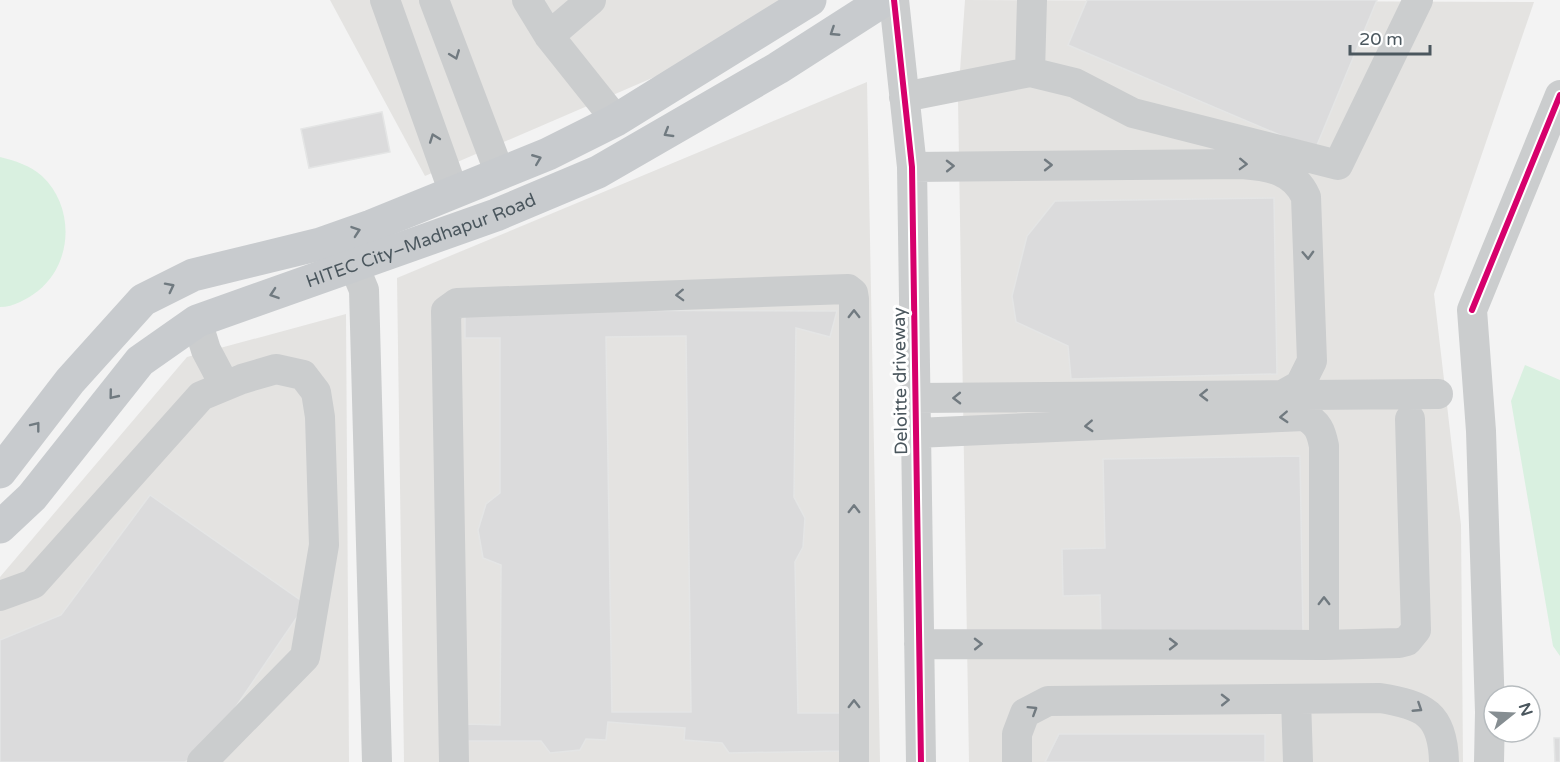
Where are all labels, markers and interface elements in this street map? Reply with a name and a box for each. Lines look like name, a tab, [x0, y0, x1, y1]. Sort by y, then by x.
scale bar	[1350, 18, 1430, 56]
one-way arrow	[830, 24, 841, 35]
text: 20 m	[1359, 28, 1403, 50]
one-way arrow	[448, 49, 460, 60]
one-way arrow	[664, 126, 674, 138]
one-way arrow	[428, 133, 441, 144]
one-way arrow	[531, 154, 542, 166]
one-way arrow	[1238, 158, 1247, 171]
one-way arrow	[1043, 159, 1052, 171]
one-way arrow	[946, 160, 955, 172]
street label: HITEC City–Madhapur Road	[303, 188, 539, 293]
one-way arrow	[350, 226, 361, 239]
one-way arrow	[1302, 251, 1315, 260]
one-way arrow	[163, 283, 174, 294]
one-way arrow	[270, 287, 280, 299]
one-way arrow	[676, 289, 685, 302]
street label: Deloitte driveway	[888, 307, 912, 455]
one-way arrow	[848, 309, 860, 318]
one-way arrow	[110, 389, 121, 400]
one-way arrow	[1200, 389, 1209, 401]
one-way arrow	[952, 392, 961, 404]
one-way arrow	[1279, 411, 1288, 424]
one-way arrow	[1084, 419, 1093, 432]
one-way arrow	[28, 421, 39, 432]
one-way arrow	[848, 504, 860, 513]
one-way arrow	[1318, 597, 1330, 606]
one-way arrow	[973, 638, 982, 650]
one-way arrow	[1168, 638, 1177, 650]
north arrow	[1482, 684, 1542, 744]
one-way arrow	[1221, 694, 1230, 706]
one-way arrow	[848, 699, 860, 708]
text: N	[1514, 700, 1537, 719]
one-way arrow	[1412, 701, 1423, 712]
one-way arrow	[1027, 706, 1037, 718]

